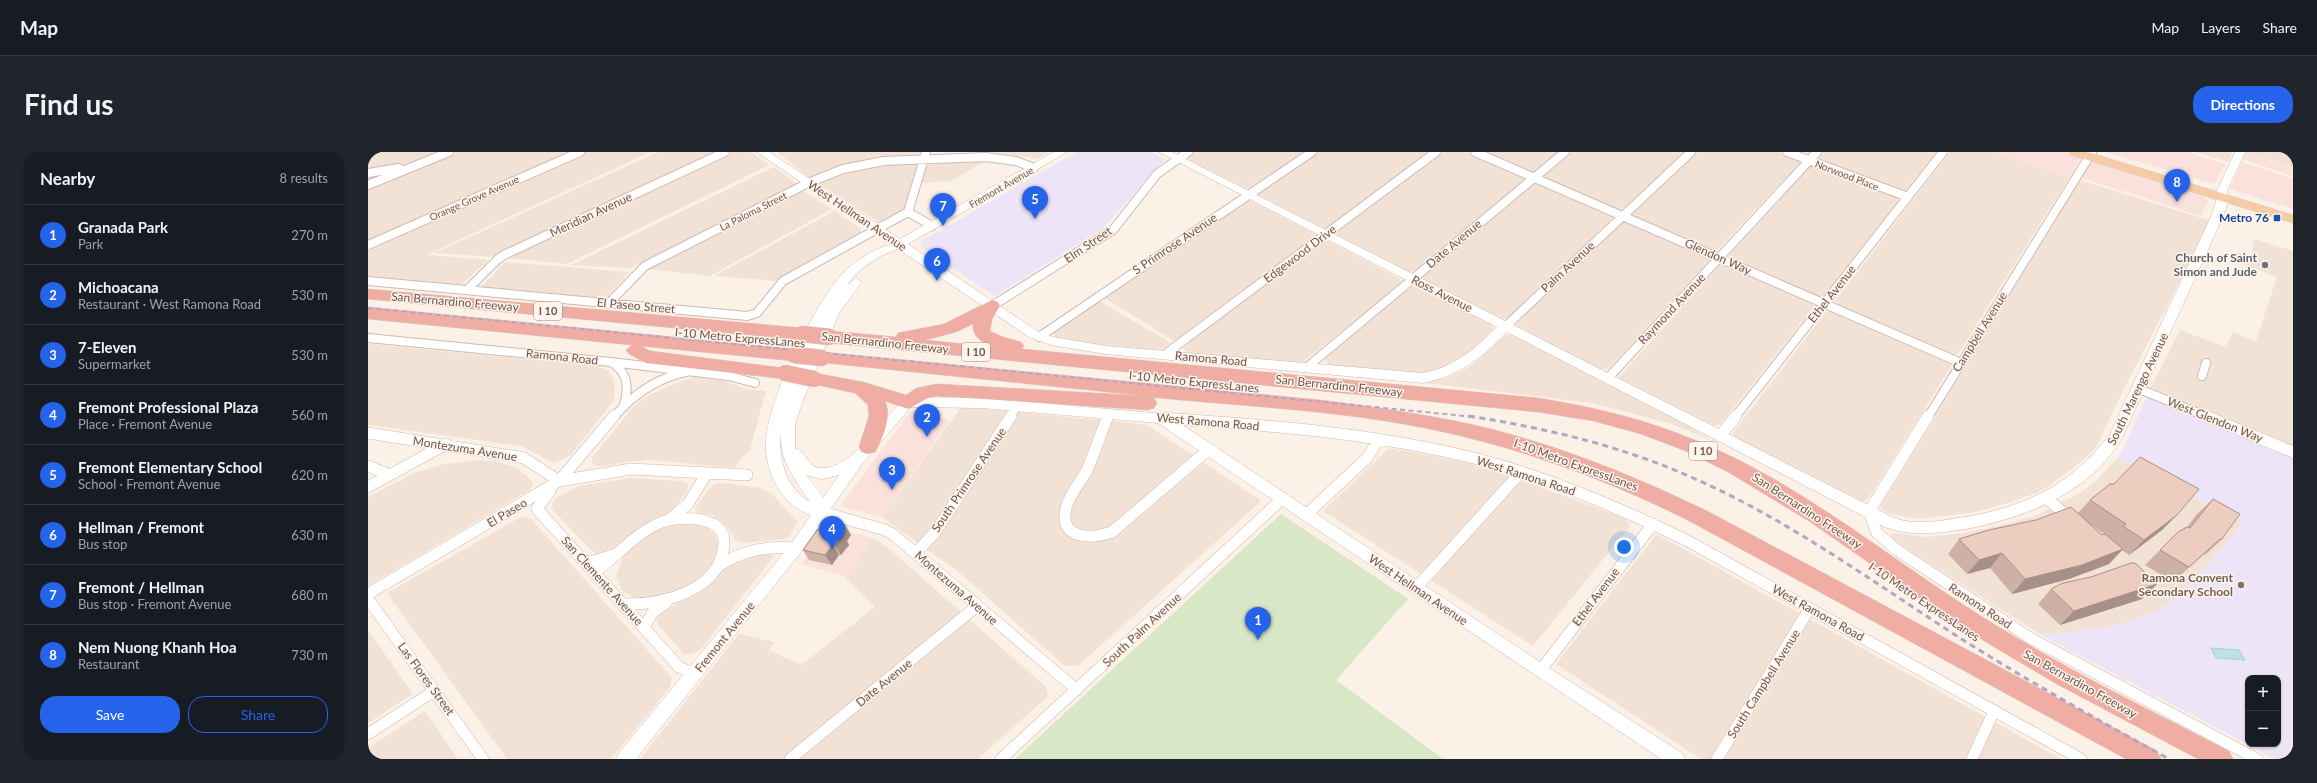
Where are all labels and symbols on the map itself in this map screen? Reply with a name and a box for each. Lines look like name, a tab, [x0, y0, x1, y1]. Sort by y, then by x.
street label: Norwood Place	[1813, 157, 1881, 193]
street label: Fremont Avenue	[967, 164, 1035, 210]
pin: 8	[2164, 169, 2190, 202]
street label: Orange Grove Avenue	[427, 173, 521, 223]
street label: West Hellman Avenue	[805, 177, 910, 254]
pin: 5	[1022, 186, 1048, 219]
street label: Meridian Avenue	[547, 189, 634, 240]
street label: La Paloma Street	[717, 189, 789, 233]
pin: 7	[930, 193, 956, 226]
street label: S Primrose Avenue	[1130, 210, 1220, 277]
place label: Metro 76	[2219, 210, 2269, 225]
marker: Metro 76	[2272, 213, 2282, 223]
street label: Date Avenue	[1423, 216, 1484, 271]
street label: Edgewood Drive	[1260, 221, 1339, 286]
street label: Elm Street	[1061, 223, 1115, 266]
street label: Glendon Way	[1683, 235, 1755, 278]
street label: Palm Avenue	[1538, 238, 1598, 295]
pin: 6	[924, 248, 950, 281]
place label: Church of Saint Simon and Jude	[2174, 250, 2258, 279]
marker: Church of Saint Simon and Jude	[2260, 260, 2270, 270]
street label: Ethel Avenue	[1804, 262, 1859, 326]
street label: Raymond Avenue	[1635, 270, 1708, 347]
street label: Ross Avenue	[1409, 272, 1475, 315]
street label: San Bernardino Freeway	[391, 288, 520, 315]
street label: Campbell Avenue	[1949, 289, 2010, 375]
street label: El Paseo Street	[596, 295, 677, 316]
road number: I 10	[534, 302, 562, 320]
street label: I-10 Metro ExpressLanes	[674, 324, 806, 351]
street label: San Bernardino Freeway	[821, 328, 950, 357]
street label: South Marengo Avenue	[2104, 330, 2171, 448]
road number: I 10	[962, 343, 990, 361]
street label: Ramona Road	[525, 345, 599, 368]
street label: Ramona Road	[1174, 348, 1248, 369]
street label: I-10 Metro ExpressLanes	[1128, 367, 1260, 396]
street label: San Bernardino Freeway	[1275, 371, 1404, 400]
street label: West Glendon Way	[2165, 393, 2266, 446]
pin: 2	[914, 404, 940, 437]
street label: West Ramona Road	[1156, 410, 1260, 433]
street label: South Primrose Avenue	[928, 424, 1009, 535]
street label: Montezuma Avenue	[412, 433, 518, 464]
street label: I-10 Metro ExpressLanes	[1512, 435, 1640, 494]
road number: I 10	[1689, 442, 1717, 460]
street label: West Ramona Road	[1475, 452, 1577, 499]
pin: 3	[879, 457, 905, 490]
street label: San Bernardino Freeway	[1750, 469, 1866, 552]
street label: El Paseo	[484, 495, 530, 530]
pin: 4	[819, 516, 845, 549]
street label: San Clemente Avenue	[558, 533, 646, 628]
your location	[1614, 537, 1634, 557]
street label: Montezuma Avenue	[912, 547, 1001, 628]
street label: West Hellman Avenue	[1366, 551, 1471, 628]
street label: I-10 Metro ExpressLanes	[1866, 559, 1983, 644]
street label: Ethel Avenue	[1569, 565, 1622, 629]
place label: Ramona Convent Secondary School	[2138, 570, 2234, 599]
street label: Ramona Road	[1946, 580, 2015, 632]
marker: Ramona Convent Secondary School	[2236, 580, 2246, 590]
street label: West Ramona Road	[1770, 581, 1867, 644]
street label: South Palm Avenue	[1099, 589, 1184, 670]
street label: Fremont Avenue	[691, 598, 758, 675]
pin: 1	[1245, 607, 1271, 640]
street label: South Campbell Avenue	[1724, 626, 1803, 741]
street label: Las Flores Street	[395, 639, 458, 719]
street label: San Bernardino Freeway	[2021, 646, 2140, 722]
street label: Date Avenue	[853, 655, 915, 710]

